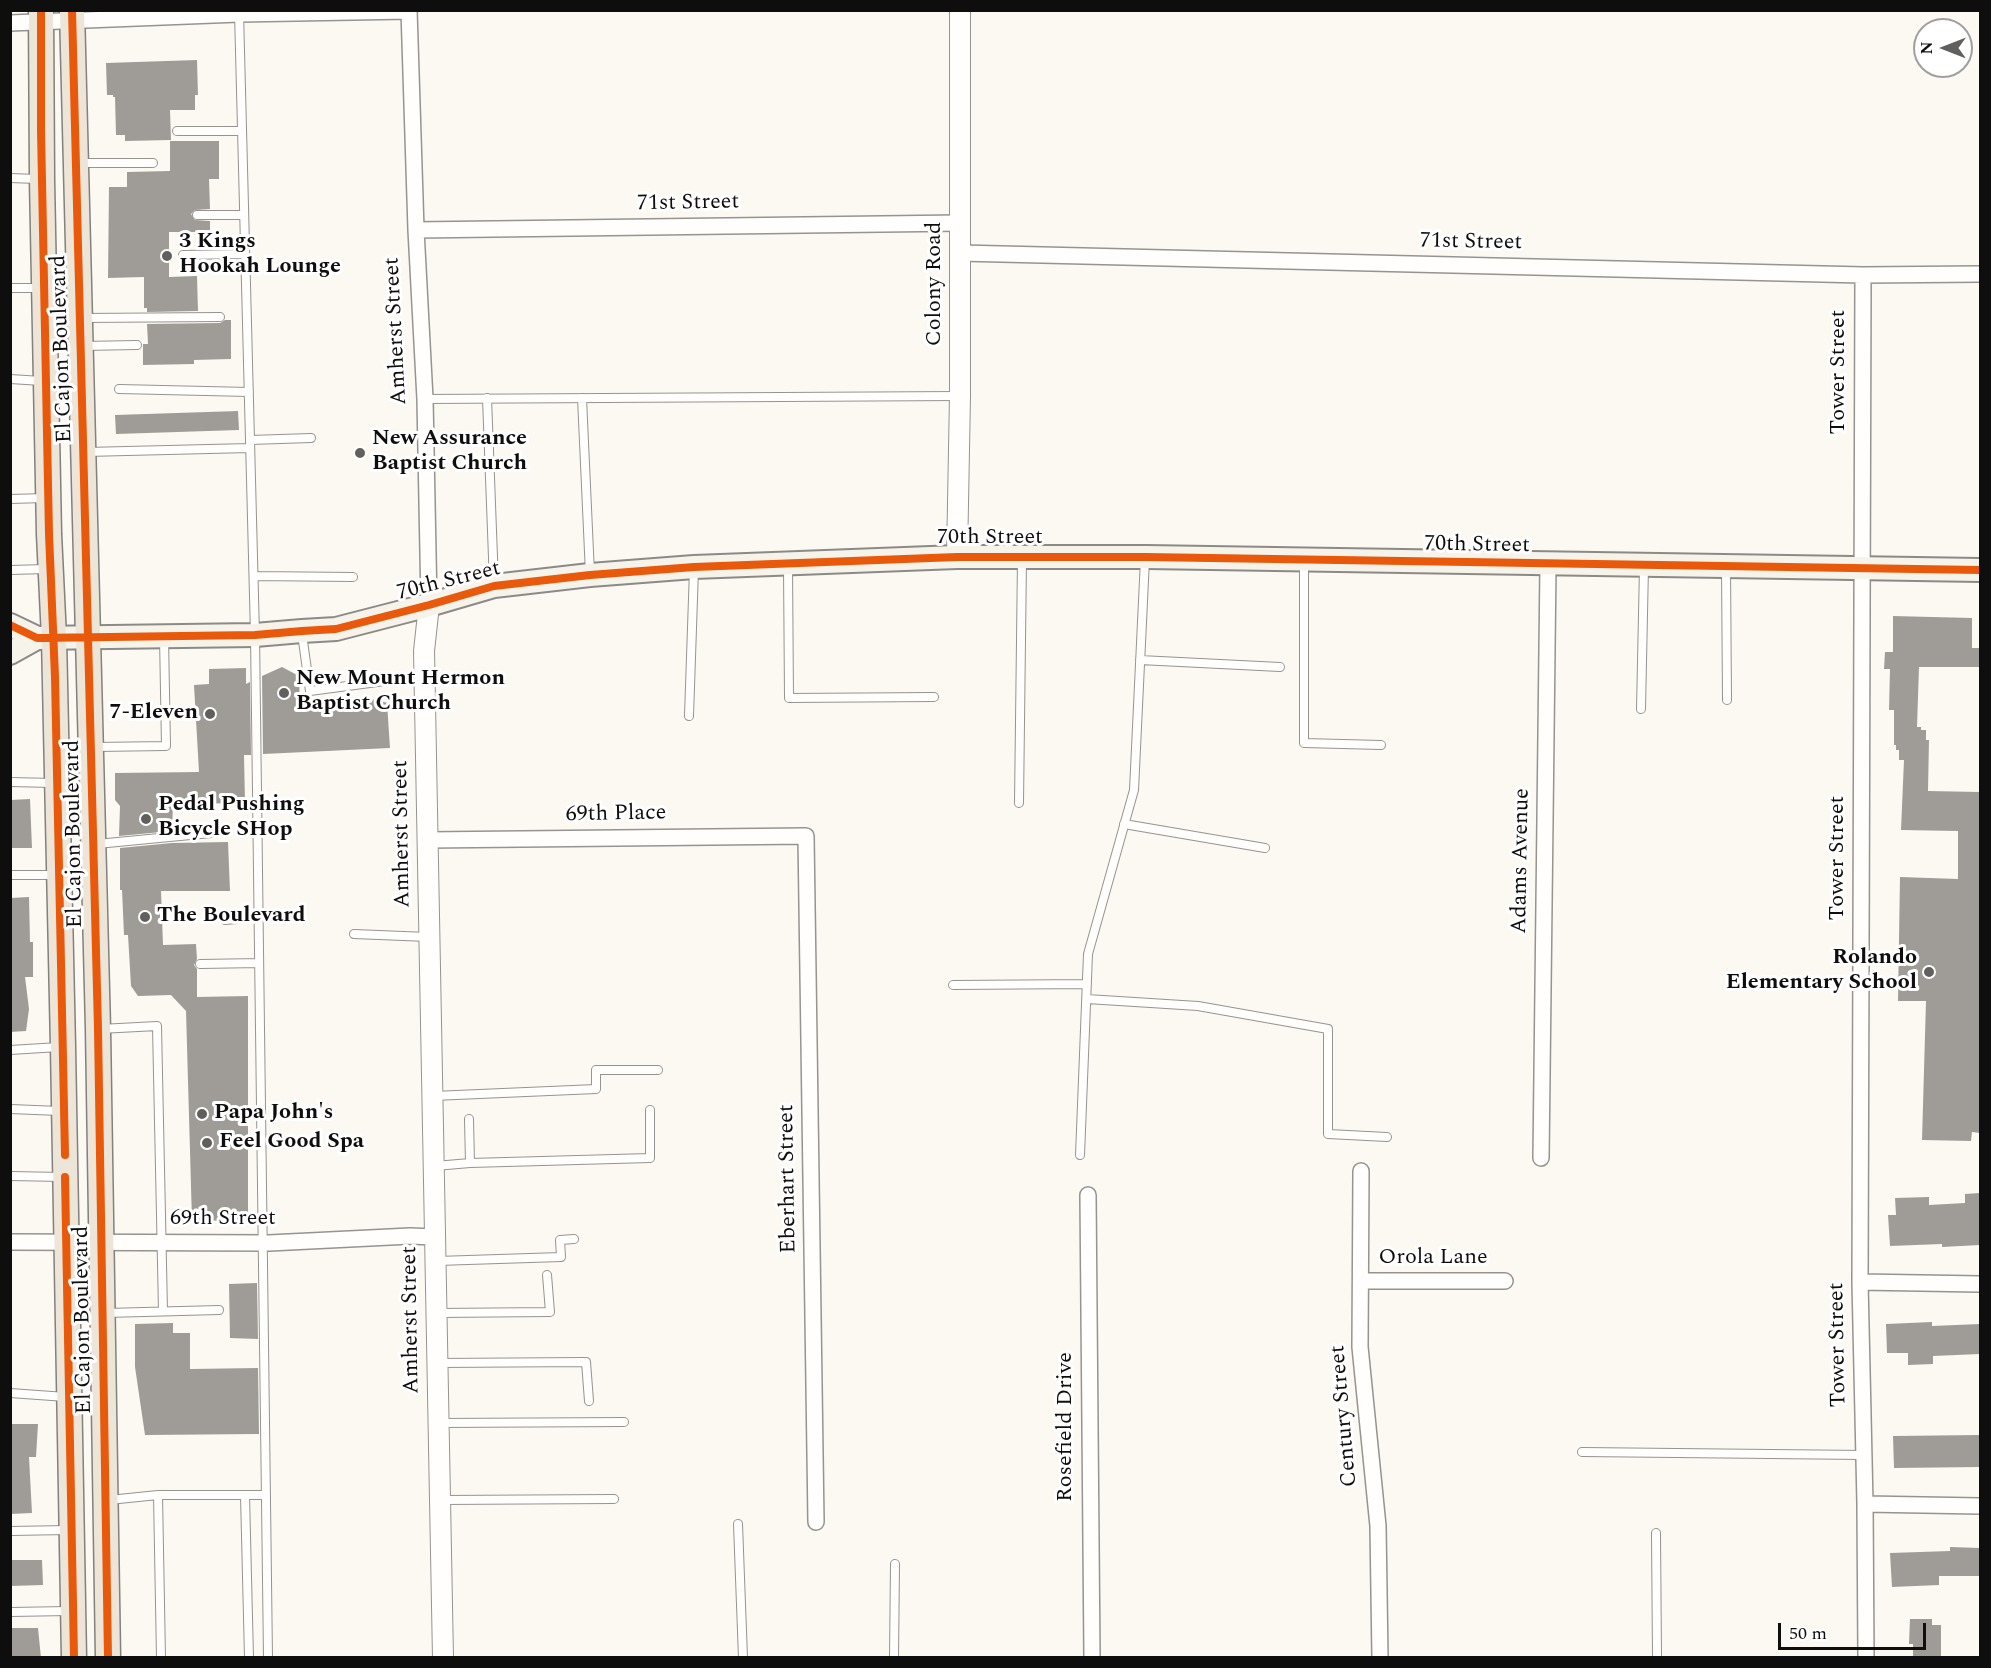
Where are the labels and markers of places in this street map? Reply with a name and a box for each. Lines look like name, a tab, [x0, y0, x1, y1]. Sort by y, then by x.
place label: 3 Kings Hookah Lounge	[179, 230, 341, 282]
marker: 3 Kings Hookah Lounge	[160, 249, 174, 263]
place label: New Assurance Baptist Church	[372, 427, 527, 478]
marker: New Assurance Baptist Church	[353, 446, 367, 460]
place label: New Mount Hermon Baptist Church	[296, 667, 505, 718]
marker: New Mount Hermon Baptist Church	[277, 686, 291, 700]
place label: 7-Eleven	[109, 701, 198, 727]
marker: 7-Eleven	[203, 707, 217, 721]
place label: Pedal Pushing Bicycle SHop	[158, 793, 305, 844]
marker: Pedal Pushing Bicycle SHop	[139, 812, 153, 826]
place label: The Boulevard	[157, 904, 306, 930]
marker: The Boulevard	[138, 910, 152, 924]
place label: Rolando Elementary School	[1726, 946, 1917, 998]
marker: Rolando Elementary School	[1922, 965, 1936, 979]
place label: Papa John's	[214, 1101, 333, 1127]
marker: Papa John's	[195, 1107, 209, 1121]
place label: Feel Good Spa	[219, 1130, 364, 1156]
marker: Feel Good Spa	[200, 1136, 214, 1150]

